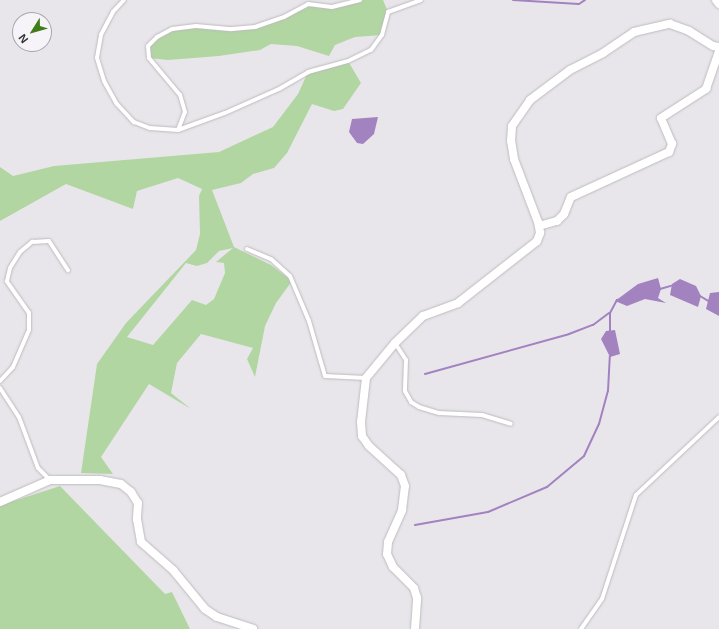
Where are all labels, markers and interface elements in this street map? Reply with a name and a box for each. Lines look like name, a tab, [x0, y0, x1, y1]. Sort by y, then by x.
north arrow	[12, 12, 52, 52]
text: N	[16, 32, 30, 45]

